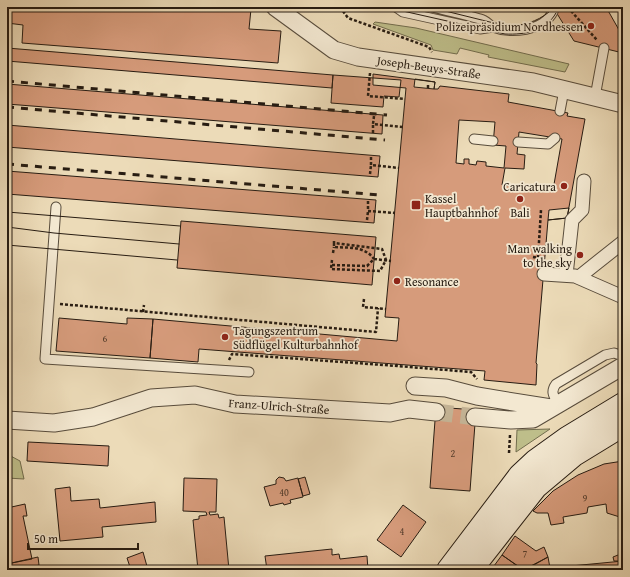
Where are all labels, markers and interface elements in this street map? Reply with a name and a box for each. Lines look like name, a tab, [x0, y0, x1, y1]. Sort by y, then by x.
place label: Polizeipräsidium Nordhessen	[436, 18, 583, 35]
marker: Polizeipräsidium Nordhessen	[586, 21, 596, 31]
street label: Joseph-Beuys-Straße	[374, 51, 482, 83]
place label: Caricatura	[503, 178, 556, 195]
marker: Caricatura	[559, 181, 569, 191]
place label: Kassel Hauptbahnhof	[425, 190, 499, 221]
marker: Bali	[515, 194, 525, 204]
marker: Kassel Hauptbahnhof	[410, 199, 422, 211]
place label: Bali	[510, 204, 530, 221]
place label: Man walking to the sky	[508, 240, 572, 271]
marker: Man walking to the sky	[575, 250, 585, 260]
place label: Resonance	[405, 273, 459, 290]
marker: Resonance	[392, 276, 402, 286]
place label: Tagungszentrum Südflügel Kulturbahnhof	[233, 322, 359, 353]
house number: 6	[103, 331, 108, 346]
marker: Tagungszentrum Südflügel Kulturbahnhof	[220, 332, 230, 342]
street label: Franz-Ulrich-Straße	[228, 394, 330, 418]
house number: 2	[451, 446, 456, 461]
house number: 40	[279, 485, 289, 500]
house number: 9	[583, 491, 588, 506]
house number: 4	[400, 524, 405, 539]
scale bar	[28, 525, 138, 551]
text: 50 m	[34, 530, 58, 547]
house number: 7	[523, 546, 528, 561]

